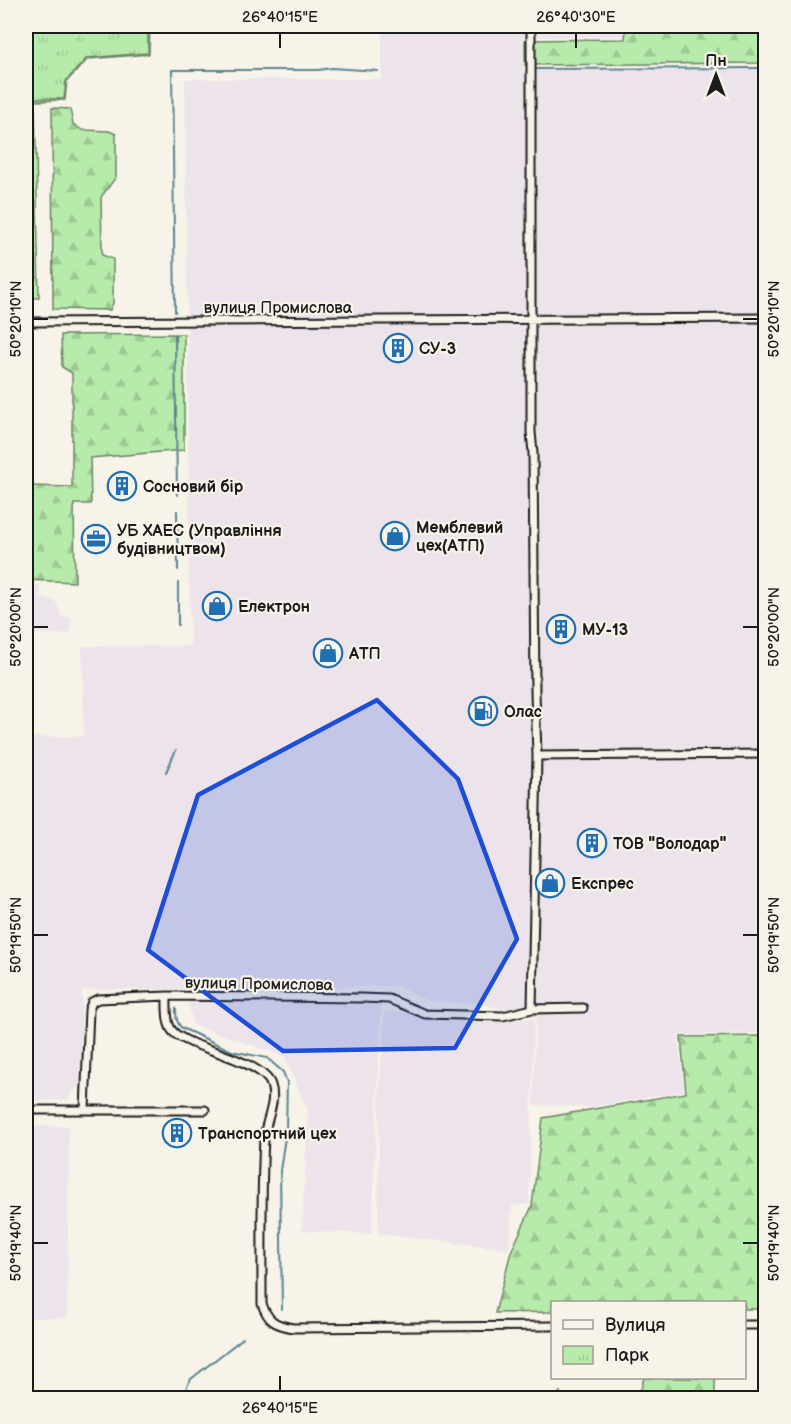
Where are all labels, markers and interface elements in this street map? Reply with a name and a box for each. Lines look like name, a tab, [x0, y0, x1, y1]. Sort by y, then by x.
text: 26°40'15"E	[242, 8, 318, 27]
text: 26°40'30"E	[536, 8, 616, 27]
north arrow	[686, 45, 746, 105]
text: Пн	[705, 52, 727, 71]
text: 50°20'10"N	[7, 281, 26, 357]
text: 50°20'10"N	[765, 281, 784, 357]
street label: вулиця Промислова	[204, 299, 353, 318]
building icon: СУ-3	[382, 332, 414, 364]
place label: СУ-3	[419, 340, 456, 359]
building icon: Сосновий бір	[106, 470, 138, 502]
place label: Сосновий бір	[143, 478, 244, 497]
place label: Мемблевий цех(АТП)	[416, 519, 503, 556]
shop icon: Мемблевий цех(АТП)	[379, 520, 411, 552]
place label: УБ ХАЕС (Управління будівництвом)	[117, 522, 282, 559]
office icon: УБ ХАЕС (Управління будівництвом)	[80, 523, 112, 555]
text: 50°20'00"N	[7, 587, 26, 667]
text: 50°20'00"N	[765, 587, 784, 667]
shop icon: Електрон	[201, 590, 233, 622]
place label: Електрон	[238, 598, 310, 617]
building icon: МУ-13	[545, 613, 577, 645]
place label: МУ-13	[582, 621, 628, 640]
shop icon: АТП	[312, 637, 344, 669]
place label: АТП	[348, 645, 381, 664]
fuel station icon: Олас	[467, 695, 499, 727]
place label: Олас	[504, 703, 542, 722]
building icon: ТОВ "Володар"	[576, 827, 608, 859]
place label: ТОВ "Володар"	[613, 835, 726, 854]
shop icon: Експрес	[534, 867, 566, 899]
place label: Експрес	[571, 875, 634, 894]
text: 50°19'50"N	[7, 897, 26, 973]
text: 50°19'50"N	[765, 897, 784, 973]
street label: вулиця Промислова	[185, 974, 334, 995]
building icon: Транспортний цех	[161, 1117, 193, 1149]
place label: Транспортний цех	[198, 1125, 337, 1144]
text: 50°19'40"N	[7, 1204, 26, 1282]
text: 50°19'40"N	[765, 1204, 784, 1282]
legend	[551, 1301, 746, 1379]
text: Вулиця	[605, 1315, 666, 1336]
text: Парк	[605, 1345, 649, 1366]
text: 26°40'15"E	[242, 1399, 318, 1418]

